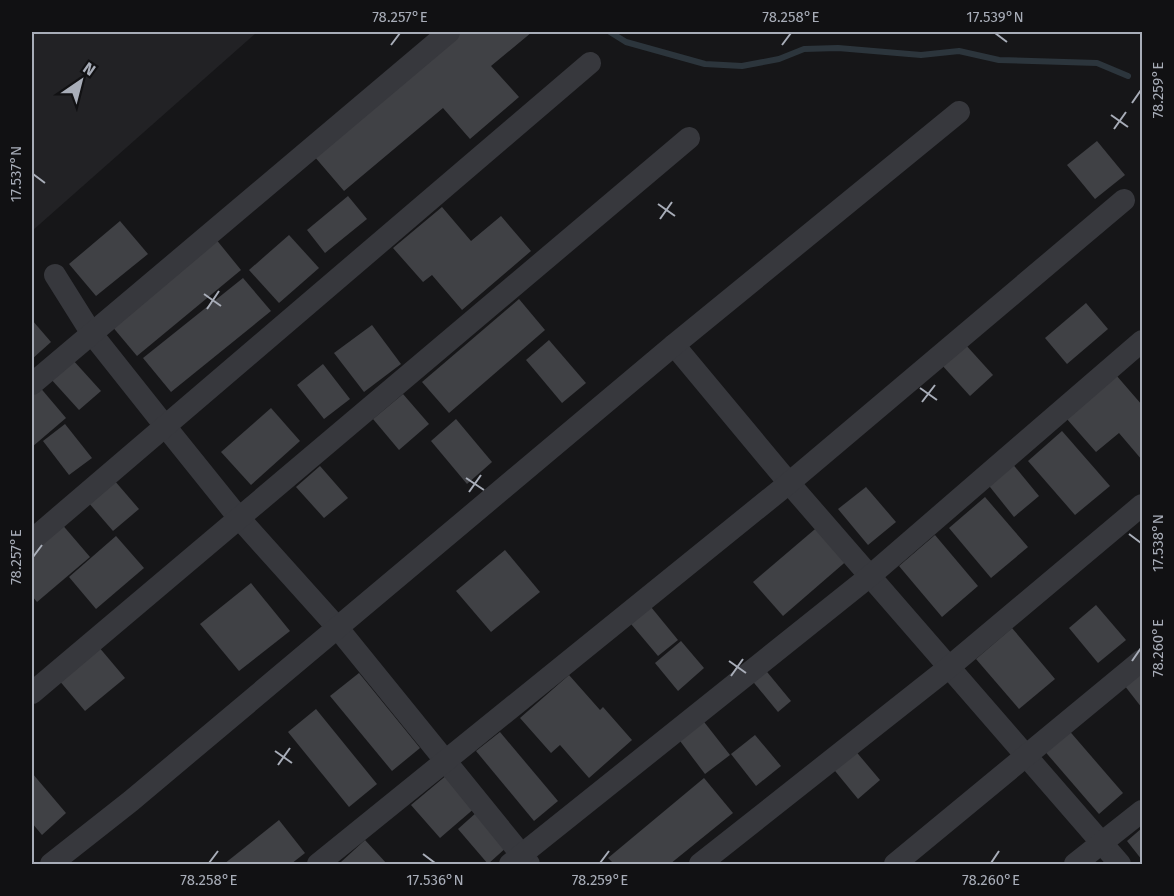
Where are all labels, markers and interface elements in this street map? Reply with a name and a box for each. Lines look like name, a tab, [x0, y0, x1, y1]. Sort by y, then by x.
text: 78.257°E	[372, 8, 428, 26]
text: 78.258°E	[762, 8, 820, 26]
text: 17.539°N	[966, 8, 1024, 26]
north arrow	[51, 51, 111, 111]
text: N	[80, 58, 99, 80]
text: 78.259°E	[1149, 62, 1167, 118]
text: 17.537°N	[7, 146, 25, 202]
text: 17.538°N	[1149, 514, 1167, 572]
text: 78.257°E	[7, 529, 25, 585]
text: 78.260°E	[1149, 619, 1167, 677]
text: 78.258°E	[180, 871, 238, 889]
text: 17.536°N	[406, 871, 464, 889]
text: 78.259°E	[572, 871, 628, 889]
text: 78.260°E	[962, 871, 1020, 889]

